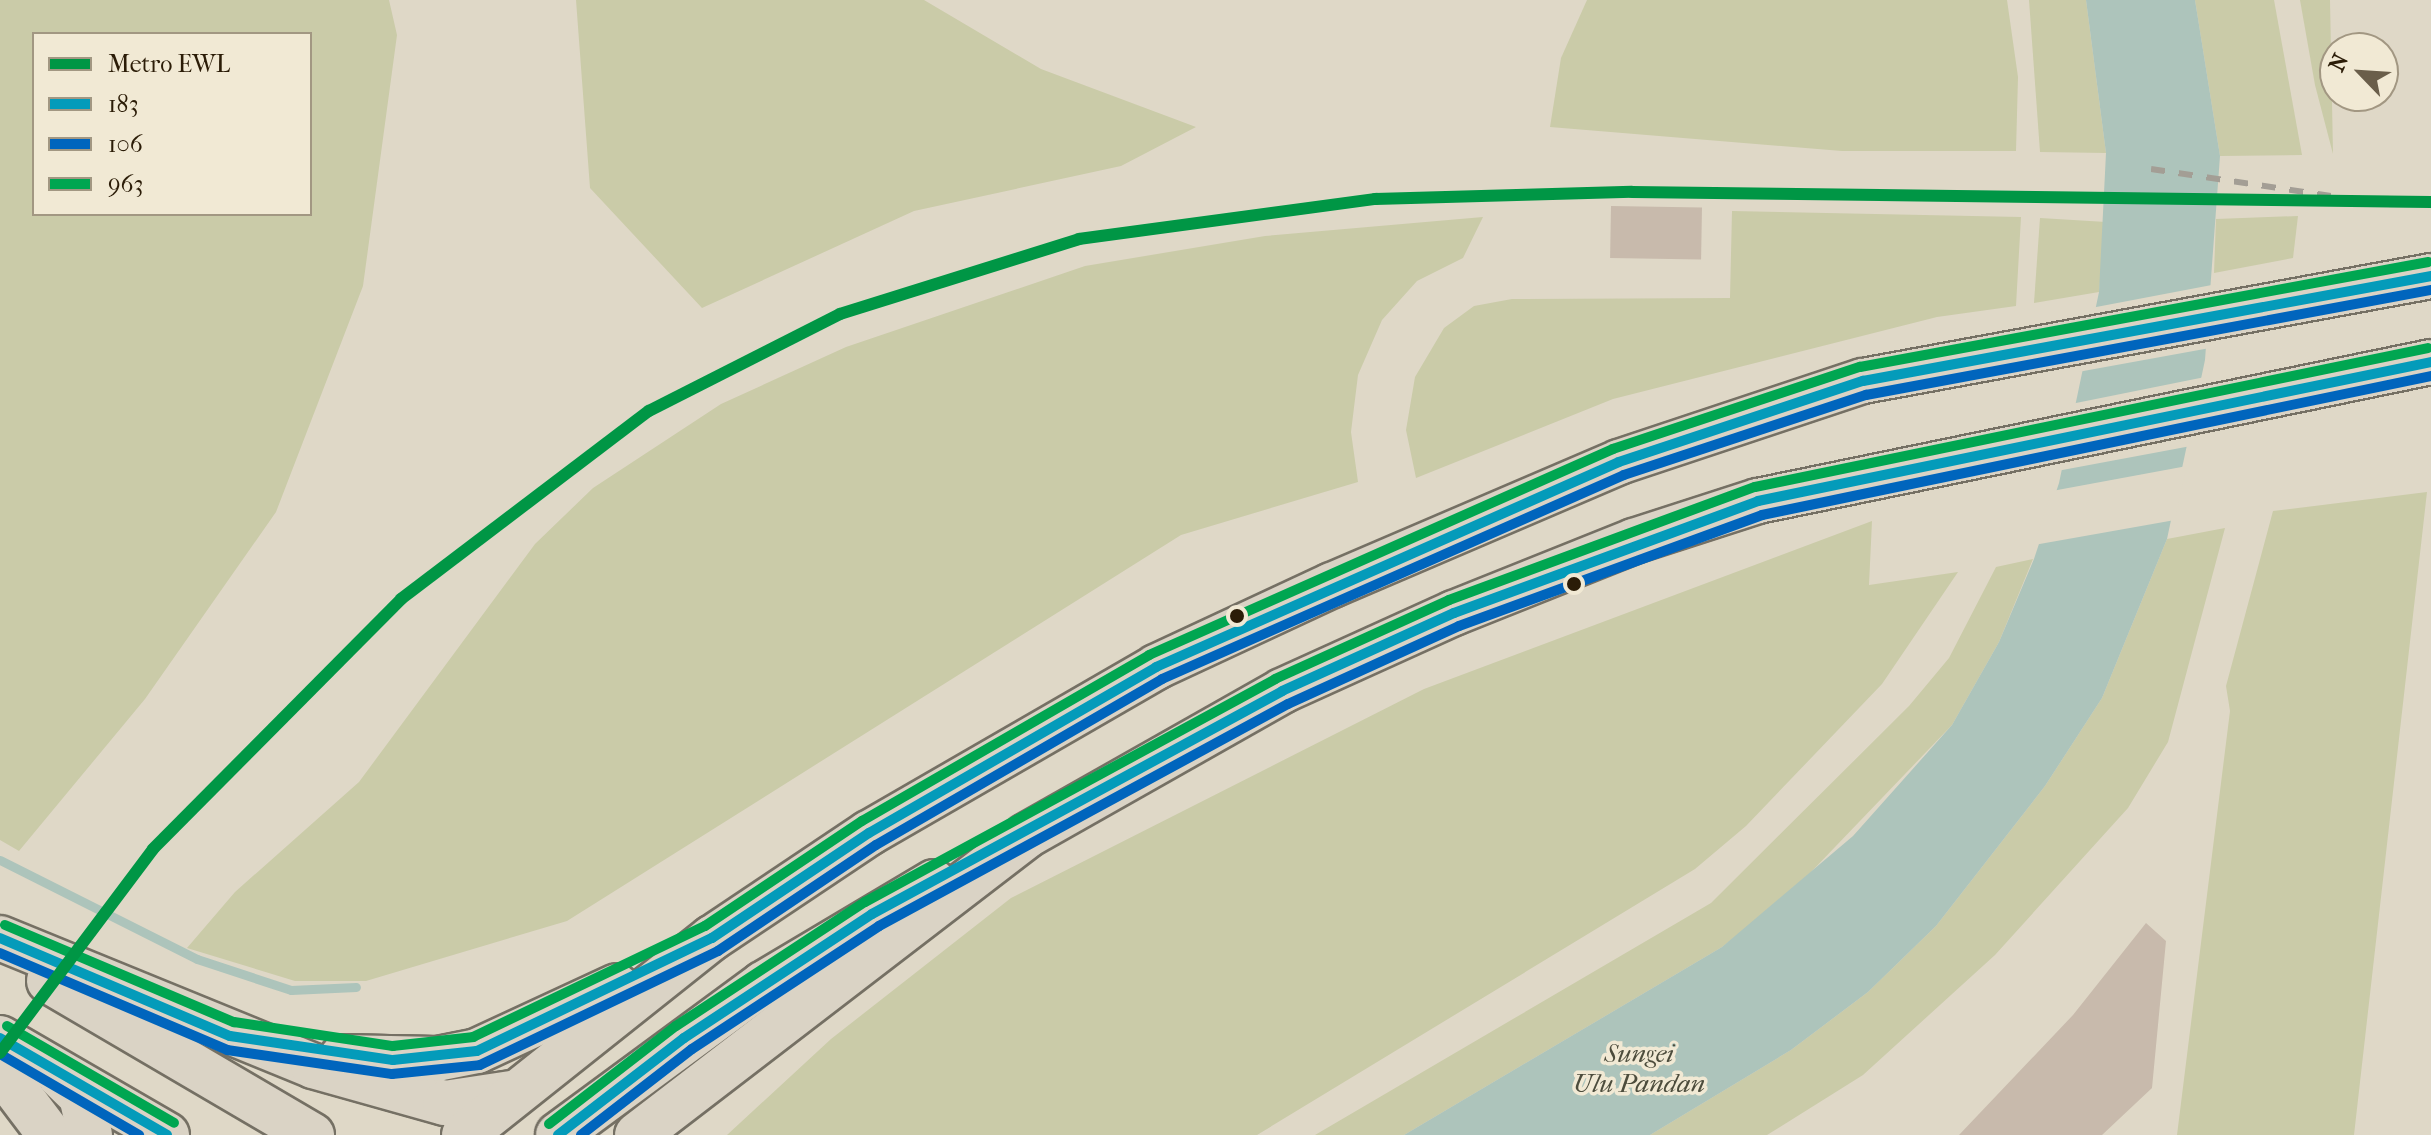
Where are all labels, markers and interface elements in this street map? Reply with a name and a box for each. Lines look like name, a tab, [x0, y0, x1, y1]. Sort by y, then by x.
legend	[32, 32, 312, 216]
north arrow	[2319, 32, 2399, 112]
text: Metro EWL	[108, 50, 230, 78]
text: N	[2324, 50, 2354, 76]
text: 183	[108, 90, 138, 118]
text: 106	[108, 130, 143, 158]
text: 963	[108, 170, 143, 198]
unlabelled marker	[1566, 576, 1582, 592]
unlabelled marker	[1229, 608, 1245, 624]
water label: Sungei Ulu Pandan	[1573, 1038, 1705, 1100]

